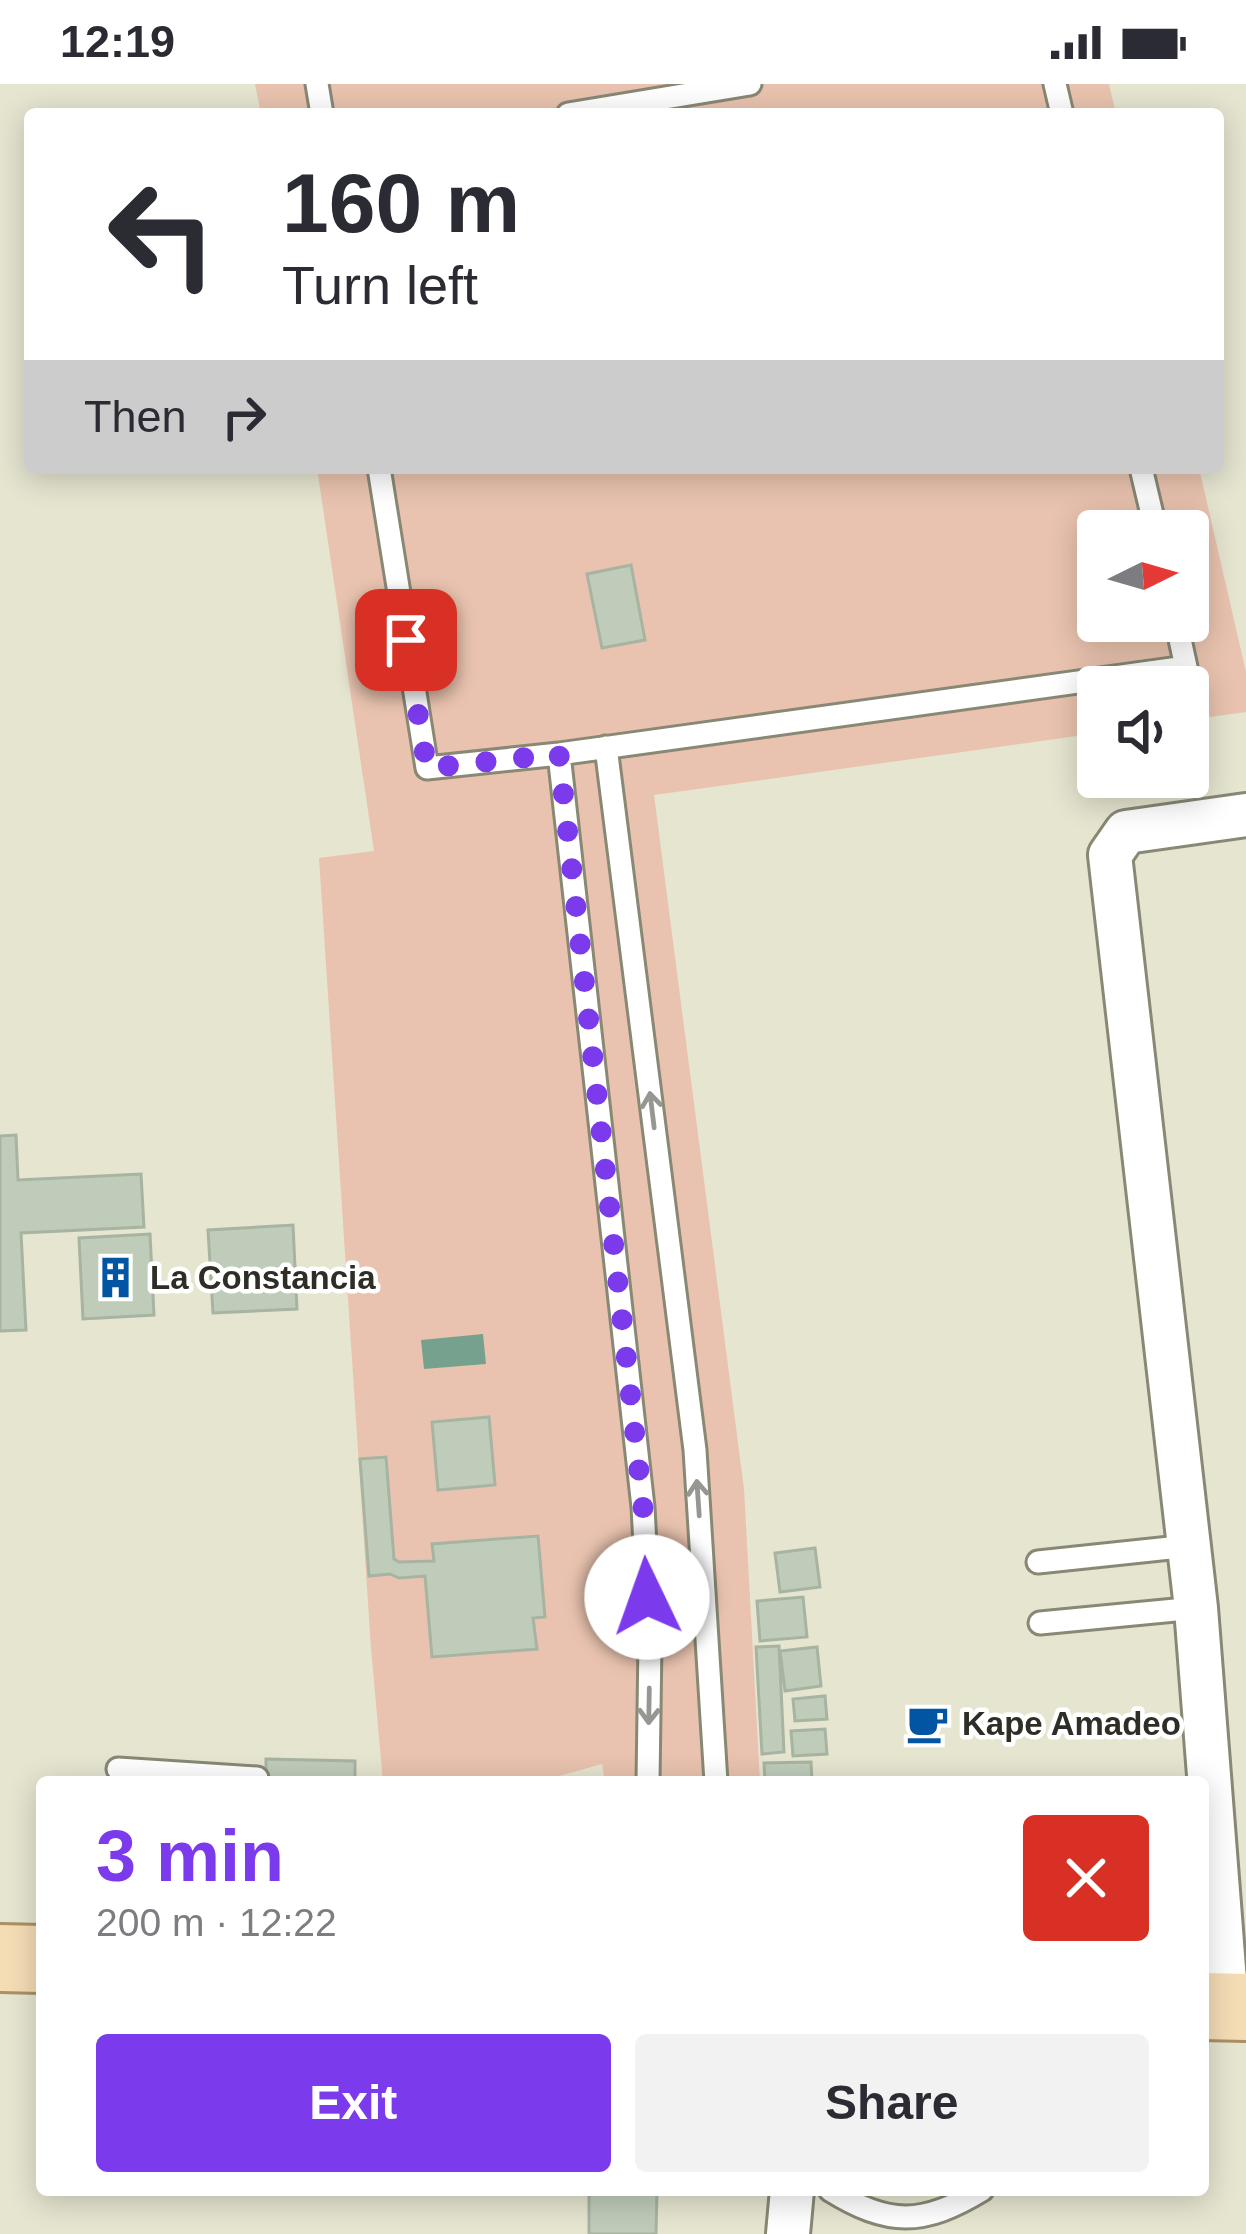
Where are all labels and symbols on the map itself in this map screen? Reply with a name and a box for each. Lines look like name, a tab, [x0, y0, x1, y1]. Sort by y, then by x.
north arrow	[1077, 510, 1209, 642]
pin	[355, 589, 457, 691]
one-way arrow	[641, 1092, 663, 1131]
building icon: La Constancia	[93, 1254, 139, 1300]
place label: La Constancia	[150, 1259, 376, 1296]
one-way arrow	[687, 1479, 710, 1518]
position arrow	[584, 1534, 710, 1660]
one-way arrow	[638, 1686, 660, 1725]
cafe icon: Kape Amadeo	[905, 1700, 951, 1746]
place label: Kape Amadeo	[962, 1705, 1181, 1742]

